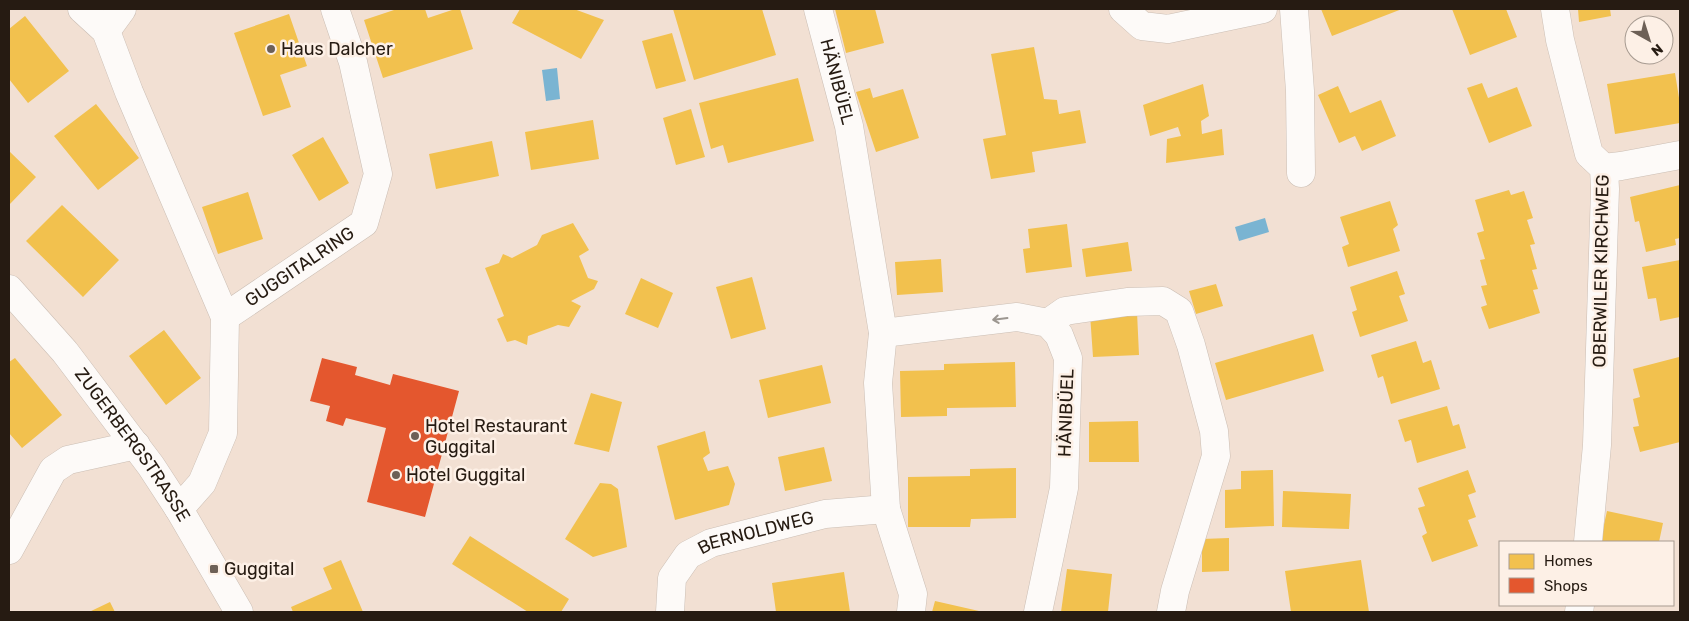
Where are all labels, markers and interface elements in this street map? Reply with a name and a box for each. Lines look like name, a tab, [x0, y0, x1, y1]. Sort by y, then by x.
north arrow	[1624, 15, 1674, 65]
street label: HÄNIBÜEL	[815, 36, 859, 127]
place label: Haus Dalcher	[281, 38, 393, 60]
text: N	[1648, 40, 1666, 59]
marker: Haus Dalcher	[265, 43, 277, 55]
street label: OBERWILER KIRCHWEG	[1588, 174, 1614, 368]
street label: GUGGITALRING	[241, 222, 358, 311]
one-way arrow	[992, 314, 1008, 324]
street label: ZUGERBERGSTRASSE	[70, 364, 195, 525]
street label: HÄNIBÜEL	[1053, 369, 1079, 457]
place label: Hotel Restaurant Guggital	[425, 415, 567, 458]
marker: Hotel Restaurant Guggital	[409, 430, 421, 442]
place label: Hotel Guggital	[406, 464, 525, 486]
marker: Hotel Guggital	[390, 469, 402, 481]
street label: BERNOLDWEG	[694, 506, 816, 559]
legend	[1499, 541, 1674, 606]
text: Homes	[1544, 552, 1593, 570]
place label: Guggital	[224, 558, 294, 580]
marker: Guggital	[208, 563, 220, 575]
text: Shops	[1544, 577, 1588, 595]

